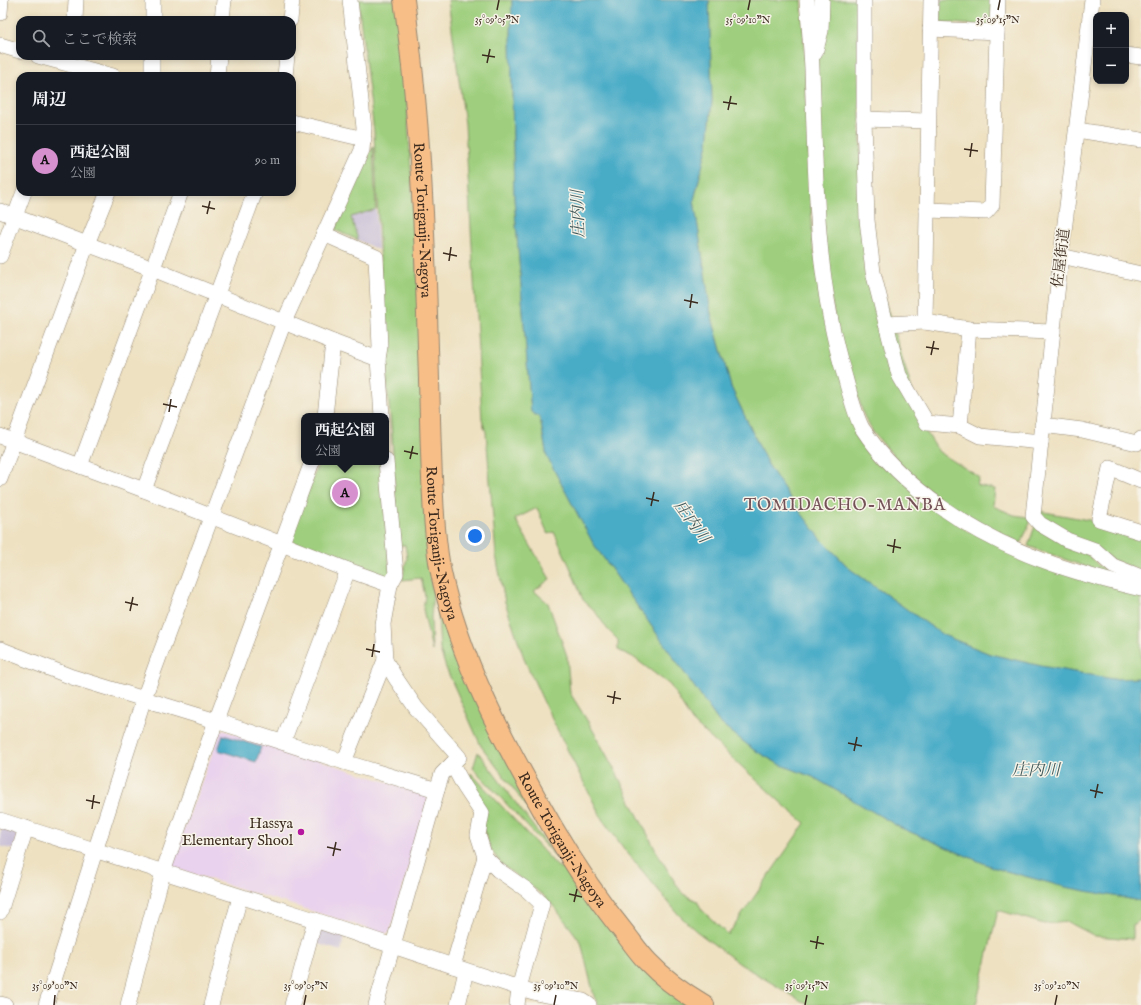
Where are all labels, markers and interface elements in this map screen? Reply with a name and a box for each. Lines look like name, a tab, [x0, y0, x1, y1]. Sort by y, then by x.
map controls	[1093, 12, 1129, 84]
button: +	[1093, 12, 1129, 48]
text: 35°09'05"N	[475, 14, 520, 27]
text: 35°09'10"N	[726, 14, 771, 27]
text: 35°09'15"N	[976, 14, 1020, 27]
search box	[16, 16, 296, 60]
icon: search	[30, 27, 52, 49]
text: ここで検索	[62, 30, 137, 49]
button: −	[1093, 48, 1129, 84]
text: 周辺	[32, 90, 66, 111]
street label: Route Toriganji-Nagoya	[409, 142, 436, 299]
text: 西起公園	[70, 143, 130, 162]
text: A	[41, 152, 49, 169]
text: 90 m	[255, 152, 280, 169]
text: 公園	[70, 165, 96, 182]
water label: 庄内川	[568, 188, 590, 238]
street label: 佐屋街道	[1048, 227, 1074, 289]
popup	[301, 413, 389, 465]
text: 西起公園	[315, 421, 375, 440]
text: 公園	[315, 443, 341, 460]
street label: Route Toriganji-Nagoya	[422, 466, 463, 623]
pin: A	[332, 478, 358, 508]
district label: TOMIDACHO-MANBA	[744, 495, 946, 516]
water label: 庄内川	[669, 497, 714, 549]
your location	[465, 526, 485, 546]
water label: 庄内川	[1012, 761, 1062, 781]
street label: Route Toriganji-Nagoya	[514, 769, 611, 912]
place label: Hassya Elementary Shool	[182, 814, 294, 850]
marker: Hassya Elementary Shool	[296, 827, 306, 837]
text: 35°09'00"N	[32, 980, 78, 993]
text: 35°09'05"N	[284, 980, 329, 993]
text: 35°09'10"N	[534, 980, 579, 993]
text: 35°09'15"N	[785, 980, 829, 993]
text: 35°09'20"N	[1034, 980, 1080, 993]

